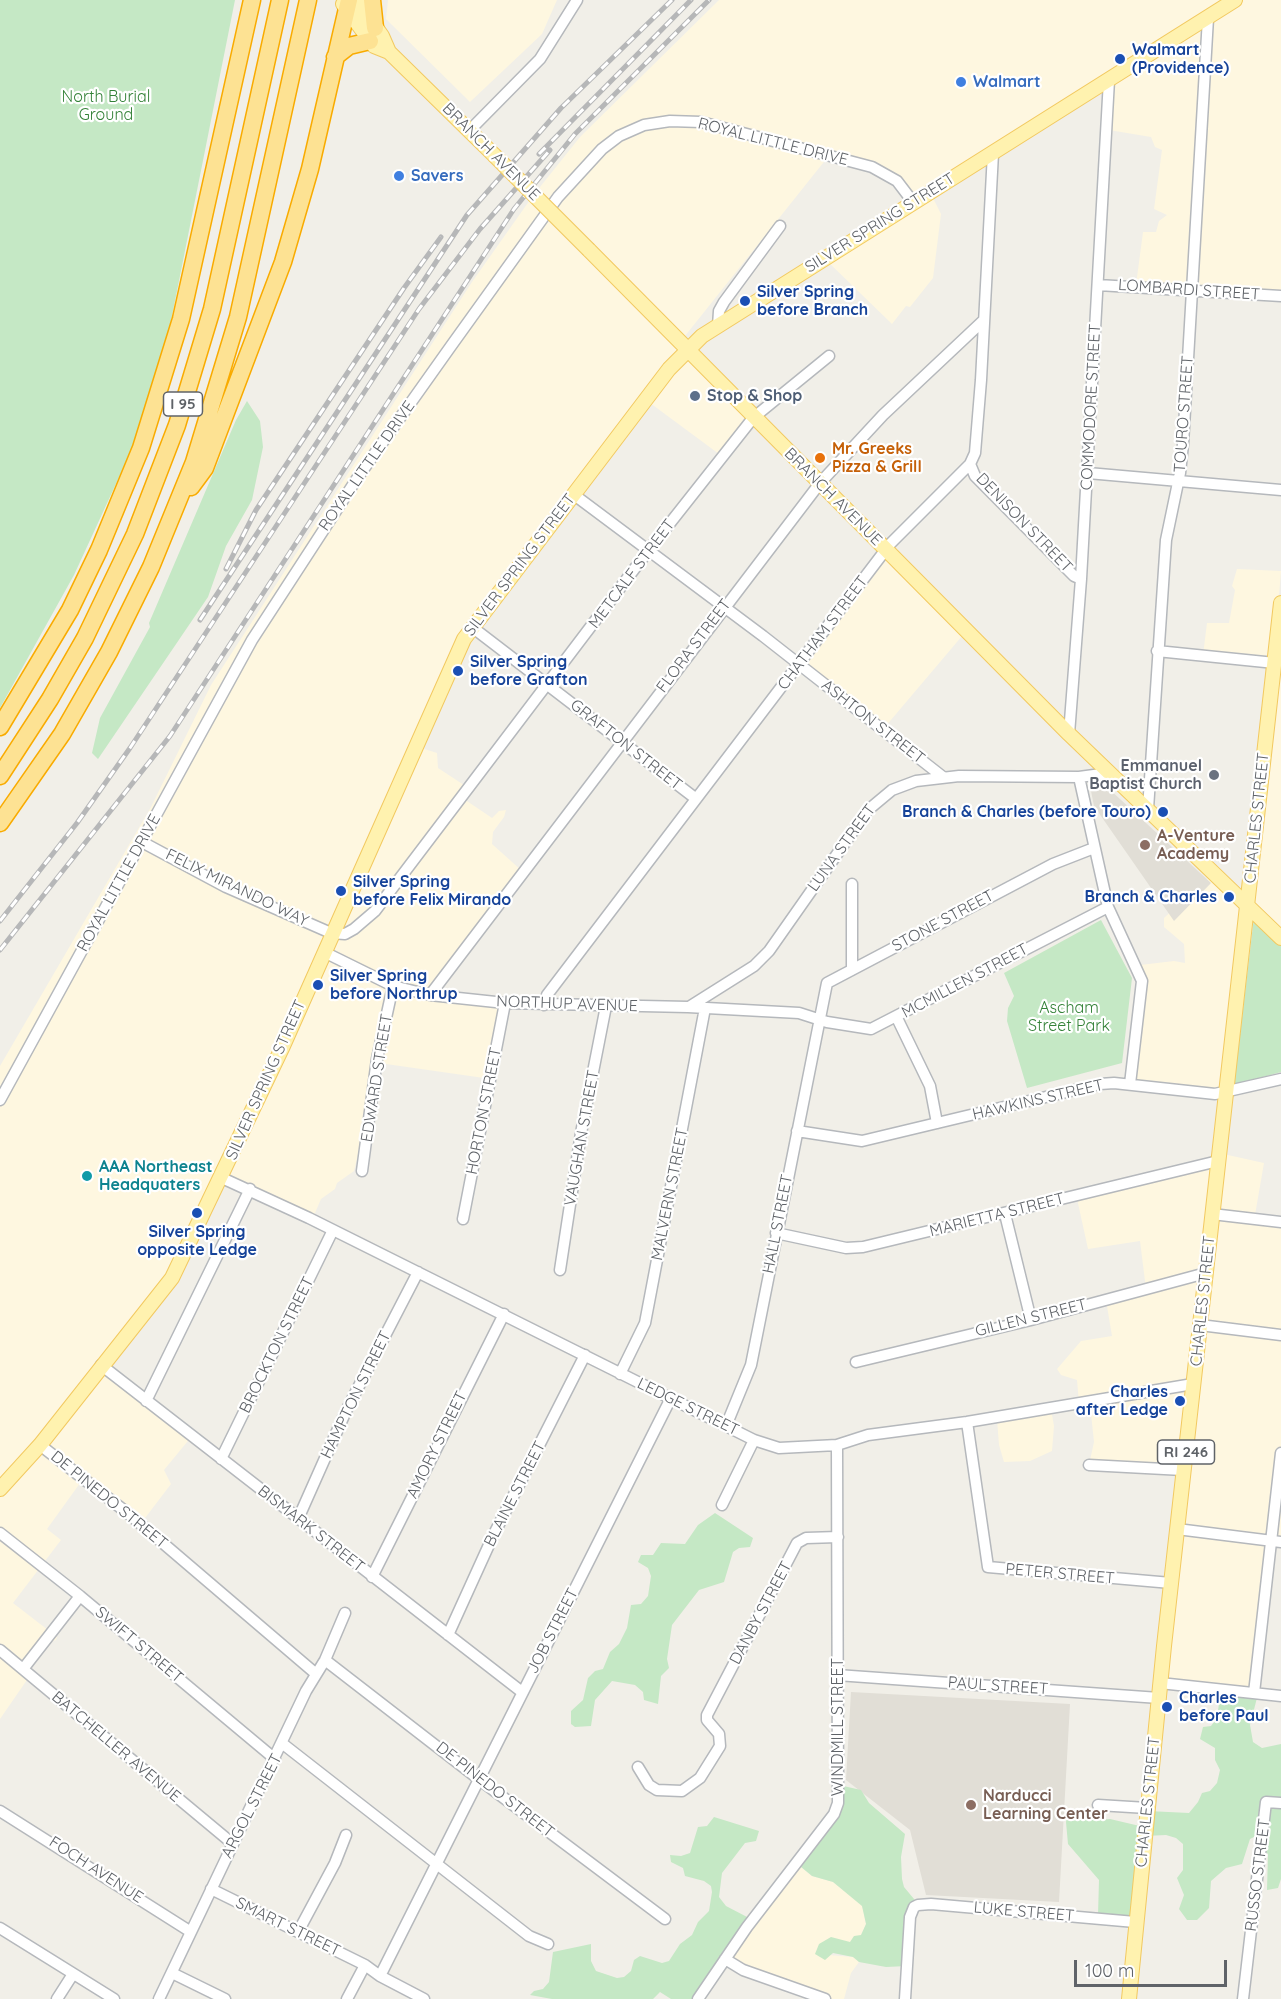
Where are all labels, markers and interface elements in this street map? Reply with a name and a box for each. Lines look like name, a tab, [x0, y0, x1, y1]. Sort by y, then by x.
place label: Walmart (Providence)	[1132, 40, 1229, 78]
marker: Walmart (Providence)	[1113, 52, 1127, 66]
place label: Walmart	[973, 72, 1041, 92]
marker: Walmart	[954, 75, 968, 89]
park label: North Burial Ground	[62, 87, 150, 125]
street label: BRANCH AVENUE	[438, 99, 544, 205]
street label: ROYAL LITTLE DRIVE	[696, 114, 850, 170]
place label: Savers	[411, 166, 463, 186]
marker: Savers	[392, 169, 406, 183]
street label: SILVER SPRING STREET	[802, 169, 958, 277]
street label: LOMBARDI STREET	[1117, 275, 1261, 305]
place label: Silver Spring before Branch	[757, 282, 868, 320]
marker: Silver Spring before Branch	[738, 294, 752, 308]
street label: COMMODORE STREET	[1077, 323, 1105, 491]
street label: TOURO STREET	[1170, 355, 1198, 473]
place label: Stop & Shop	[707, 386, 802, 406]
marker: Stop & Shop	[688, 389, 702, 403]
road number: I 95	[164, 392, 202, 416]
street label: ROYAL LITTLE DRIVE	[315, 397, 419, 535]
place label: Mr. Greeks Pizza & Grill	[832, 439, 922, 477]
street label: BRANCH AVENUE	[780, 444, 886, 550]
marker: Mr. Greeks Pizza & Grill	[813, 451, 827, 465]
street label: DENISON STREET	[972, 469, 1076, 577]
street label: SILVER SPRING STREET	[460, 490, 580, 640]
street label: METCALF STREET	[585, 516, 679, 632]
street label: CHATHAM STREET	[774, 572, 872, 694]
street label: FLORA STREET	[653, 595, 735, 697]
place label: Silver Spring before Grafton	[470, 652, 587, 690]
marker: Silver Spring before Grafton	[451, 664, 465, 678]
street label: ASHTON STREET	[818, 676, 928, 768]
street label: GRAFTON STREET	[566, 695, 686, 795]
street label: CHARLES STREET	[1241, 752, 1273, 884]
place label: Emmanuel Baptist Church	[1089, 756, 1202, 794]
marker: Emmanuel Baptist Church	[1207, 768, 1221, 782]
street label: LUNA STREET	[804, 801, 880, 895]
place label: Branch & Charles (before Touro)	[902, 802, 1151, 822]
marker: Branch & Charles (before Touro)	[1156, 805, 1170, 819]
street label: ROYAL LITTLE DRIVE	[73, 811, 165, 955]
place label: A-Venture Academy	[1157, 826, 1235, 864]
marker: A-Venture Academy	[1138, 838, 1152, 852]
street label: FELIX MIRANDO WAY	[162, 845, 312, 931]
place label: Silver Spring before Felix Mirando	[353, 872, 511, 910]
marker: Silver Spring before Felix Mirando	[334, 884, 348, 898]
street label: STONE STREET	[889, 886, 997, 956]
place label: Branch & Charles	[1084, 887, 1217, 907]
marker: Branch & Charles	[1222, 890, 1236, 904]
street label: MCMILLEN STREET	[899, 940, 1031, 1022]
place label: Silver Spring before Northrup	[330, 966, 457, 1004]
marker: Silver Spring before Northrup	[311, 978, 325, 992]
street label: NORTHUP AVENUE	[496, 992, 638, 1016]
street label: SILVER SPRING STREET	[222, 997, 310, 1163]
park label: Ascham Street Park	[1028, 998, 1110, 1036]
street label: EDWARD STREET	[357, 1012, 397, 1144]
street label: HORTON STREET	[462, 1046, 506, 1176]
street label: VAUGHAN STREET	[561, 1068, 603, 1208]
street label: HAWKINS STREET	[971, 1076, 1105, 1124]
street label: MALVERN STREET	[648, 1126, 692, 1262]
place label: AAA Northeast Headquaters	[99, 1157, 213, 1195]
marker: AAA Northeast Headquaters	[80, 1169, 94, 1183]
street label: HALL STREET	[759, 1173, 797, 1275]
street label: MARIETTA STREET	[928, 1189, 1066, 1241]
marker: Silver Spring opposite Ledge	[190, 1206, 204, 1220]
place label: Silver Spring opposite Ledge	[137, 1222, 257, 1260]
street label: CHARLES STREET	[1187, 1235, 1219, 1367]
street label: BROCKTON STREET	[236, 1274, 318, 1416]
street label: GILLEN STREET	[973, 1295, 1089, 1341]
street label: HAMPTON STREET	[317, 1328, 395, 1462]
street label: LEDGE STREET	[634, 1374, 742, 1440]
place label: Charles after Ledge	[1076, 1382, 1168, 1420]
street label: AMORY STREET	[403, 1388, 471, 1502]
marker: Charles after Ledge	[1173, 1394, 1187, 1408]
street label: BLAINE STREET	[480, 1438, 550, 1550]
road number: RI 246	[1158, 1440, 1214, 1464]
street label: DE PINEDO STREET	[47, 1447, 171, 1553]
street label: BISMARK STREET	[254, 1481, 368, 1577]
street label: DANBY STREET	[726, 1558, 796, 1668]
street label: PETER STREET	[1005, 1560, 1115, 1588]
street label: JOB STREET	[523, 1585, 583, 1677]
street label: SWIFT STREET	[91, 1603, 187, 1687]
street label: WINDMILL STREET	[828, 1658, 848, 1796]
street label: PAUL STREET	[947, 1673, 1049, 1699]
street label: BATCHELLER AVENUE	[48, 1687, 184, 1807]
place label: Charles before Paul	[1179, 1688, 1269, 1726]
marker: Charles before Paul	[1160, 1700, 1174, 1714]
street label: CHARLES STREET	[1132, 1736, 1164, 1868]
street label: DE PINEDO STREET	[432, 1738, 558, 1842]
street label: ARGOL STREET	[217, 1751, 287, 1861]
place label: Narducci Learning Center	[983, 1786, 1108, 1824]
marker: Narducci Learning Center	[964, 1798, 978, 1812]
street label: RUSSO STREET	[1242, 1817, 1274, 1933]
street label: FOCH AVENUE	[45, 1832, 147, 1908]
street label: SMART STREET	[232, 1893, 344, 1961]
street label: LUKE STREET	[973, 1898, 1075, 1926]
scale bar	[1077, 1948, 1230, 1986]
text: 100 m	[1085, 1959, 1134, 1982]

